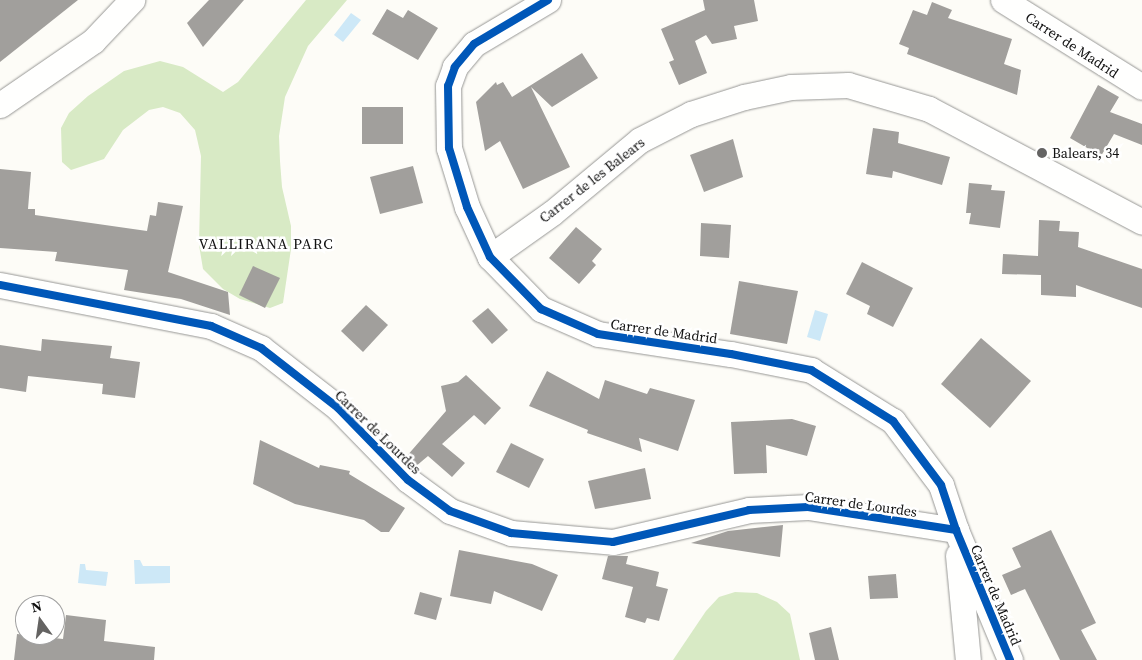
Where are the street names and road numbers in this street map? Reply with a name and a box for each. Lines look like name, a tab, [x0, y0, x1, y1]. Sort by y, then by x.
street label: Carrer de Madrid	[1022, 9, 1122, 81]
street label: Carrer de les Balears	[536, 134, 648, 226]
street label: Carrer de Madrid	[610, 315, 718, 347]
street label: Carrer de Lourdes	[331, 387, 425, 477]
street label: Carrer de Lourdes	[804, 488, 918, 520]
street label: Carrer de Madrid	[967, 542, 1025, 648]

